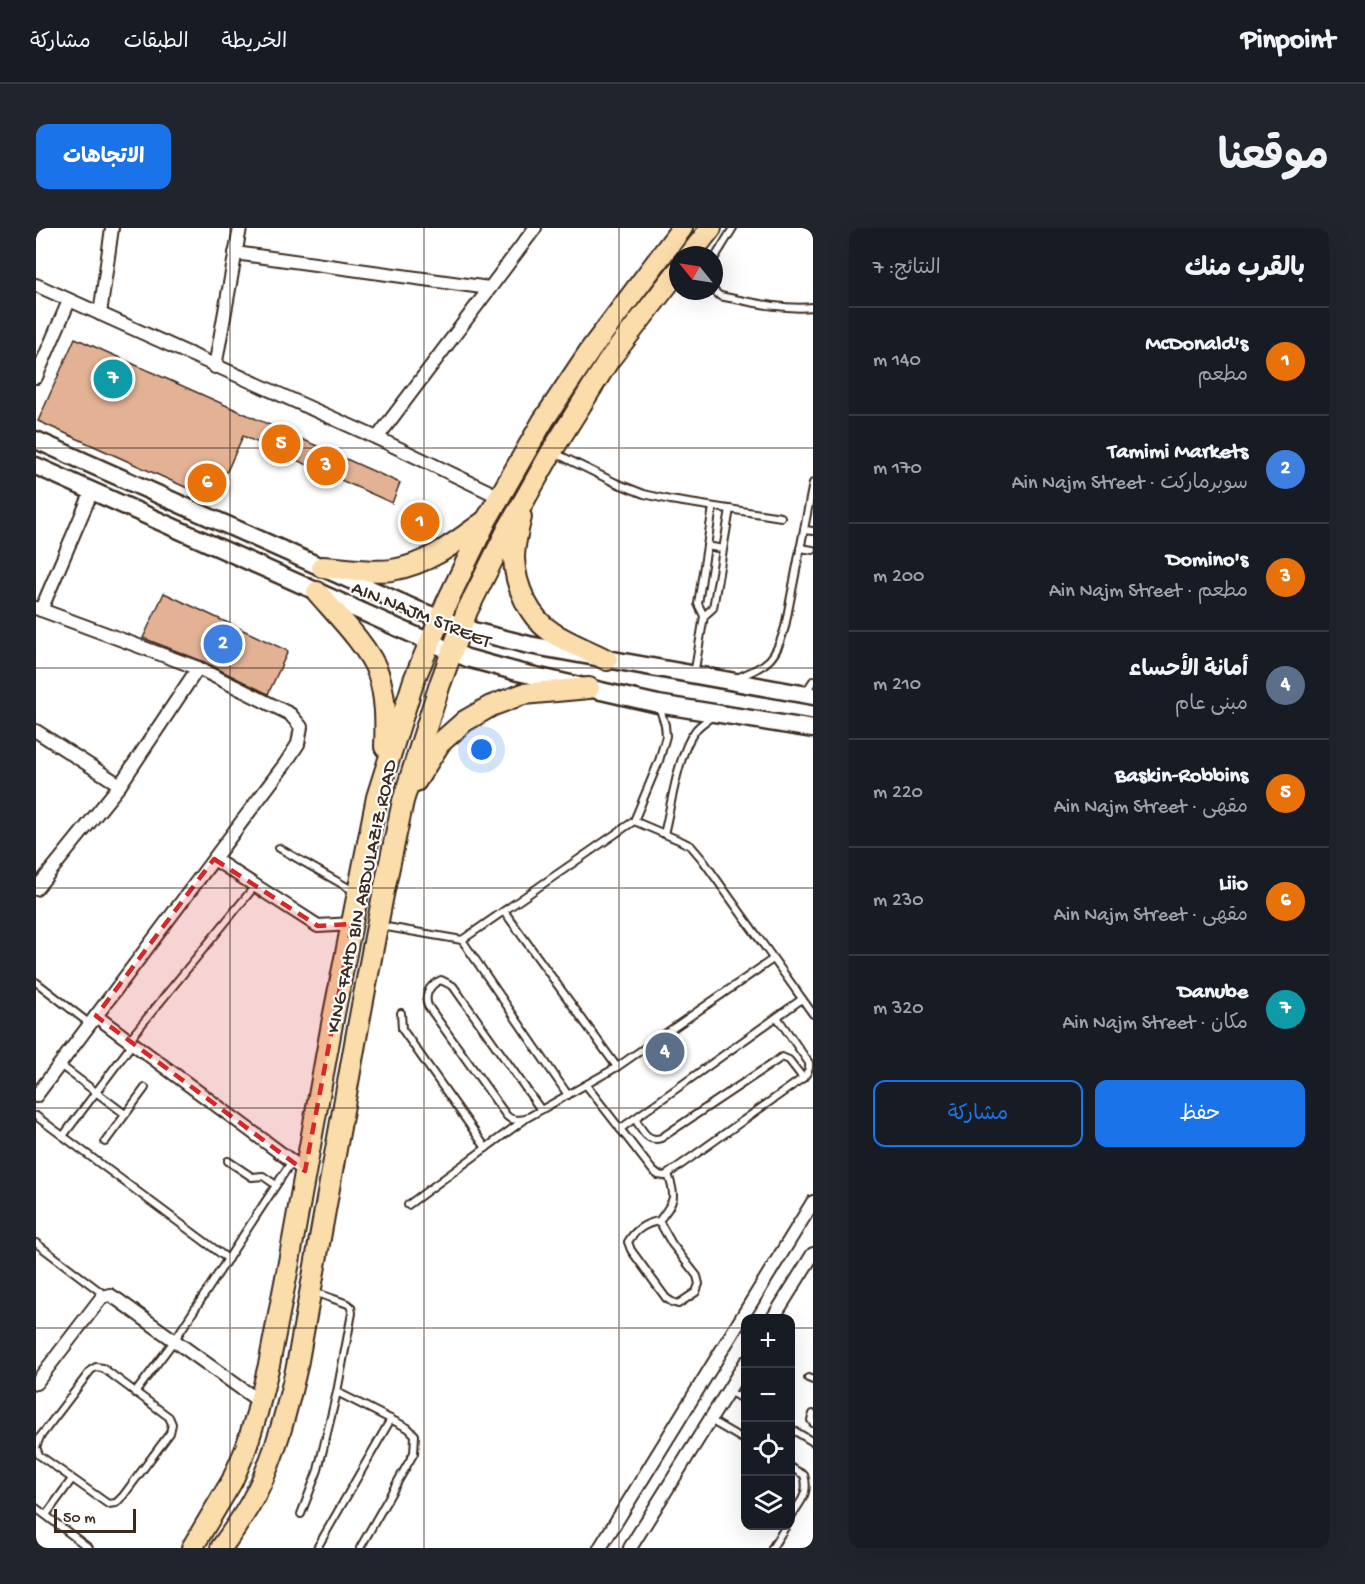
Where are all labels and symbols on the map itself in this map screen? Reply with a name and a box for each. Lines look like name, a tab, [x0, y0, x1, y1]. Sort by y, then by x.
north arrow	[669, 246, 723, 300]
pin: 7	[94, 356, 133, 402]
pin: 5	[262, 422, 300, 466]
pin: 3	[306, 444, 346, 488]
pin: 6	[188, 460, 226, 506]
pin: 1	[400, 500, 440, 544]
street label: AIN NAJM STREET	[348, 578, 495, 655]
pin: 2	[204, 622, 243, 666]
your location	[467, 735, 496, 764]
street label: KING FAHD BIN ABDULAZIZ ROAD	[323, 757, 404, 1035]
pin: 4	[646, 1030, 684, 1074]
scale bar	[54, 1506, 136, 1534]

